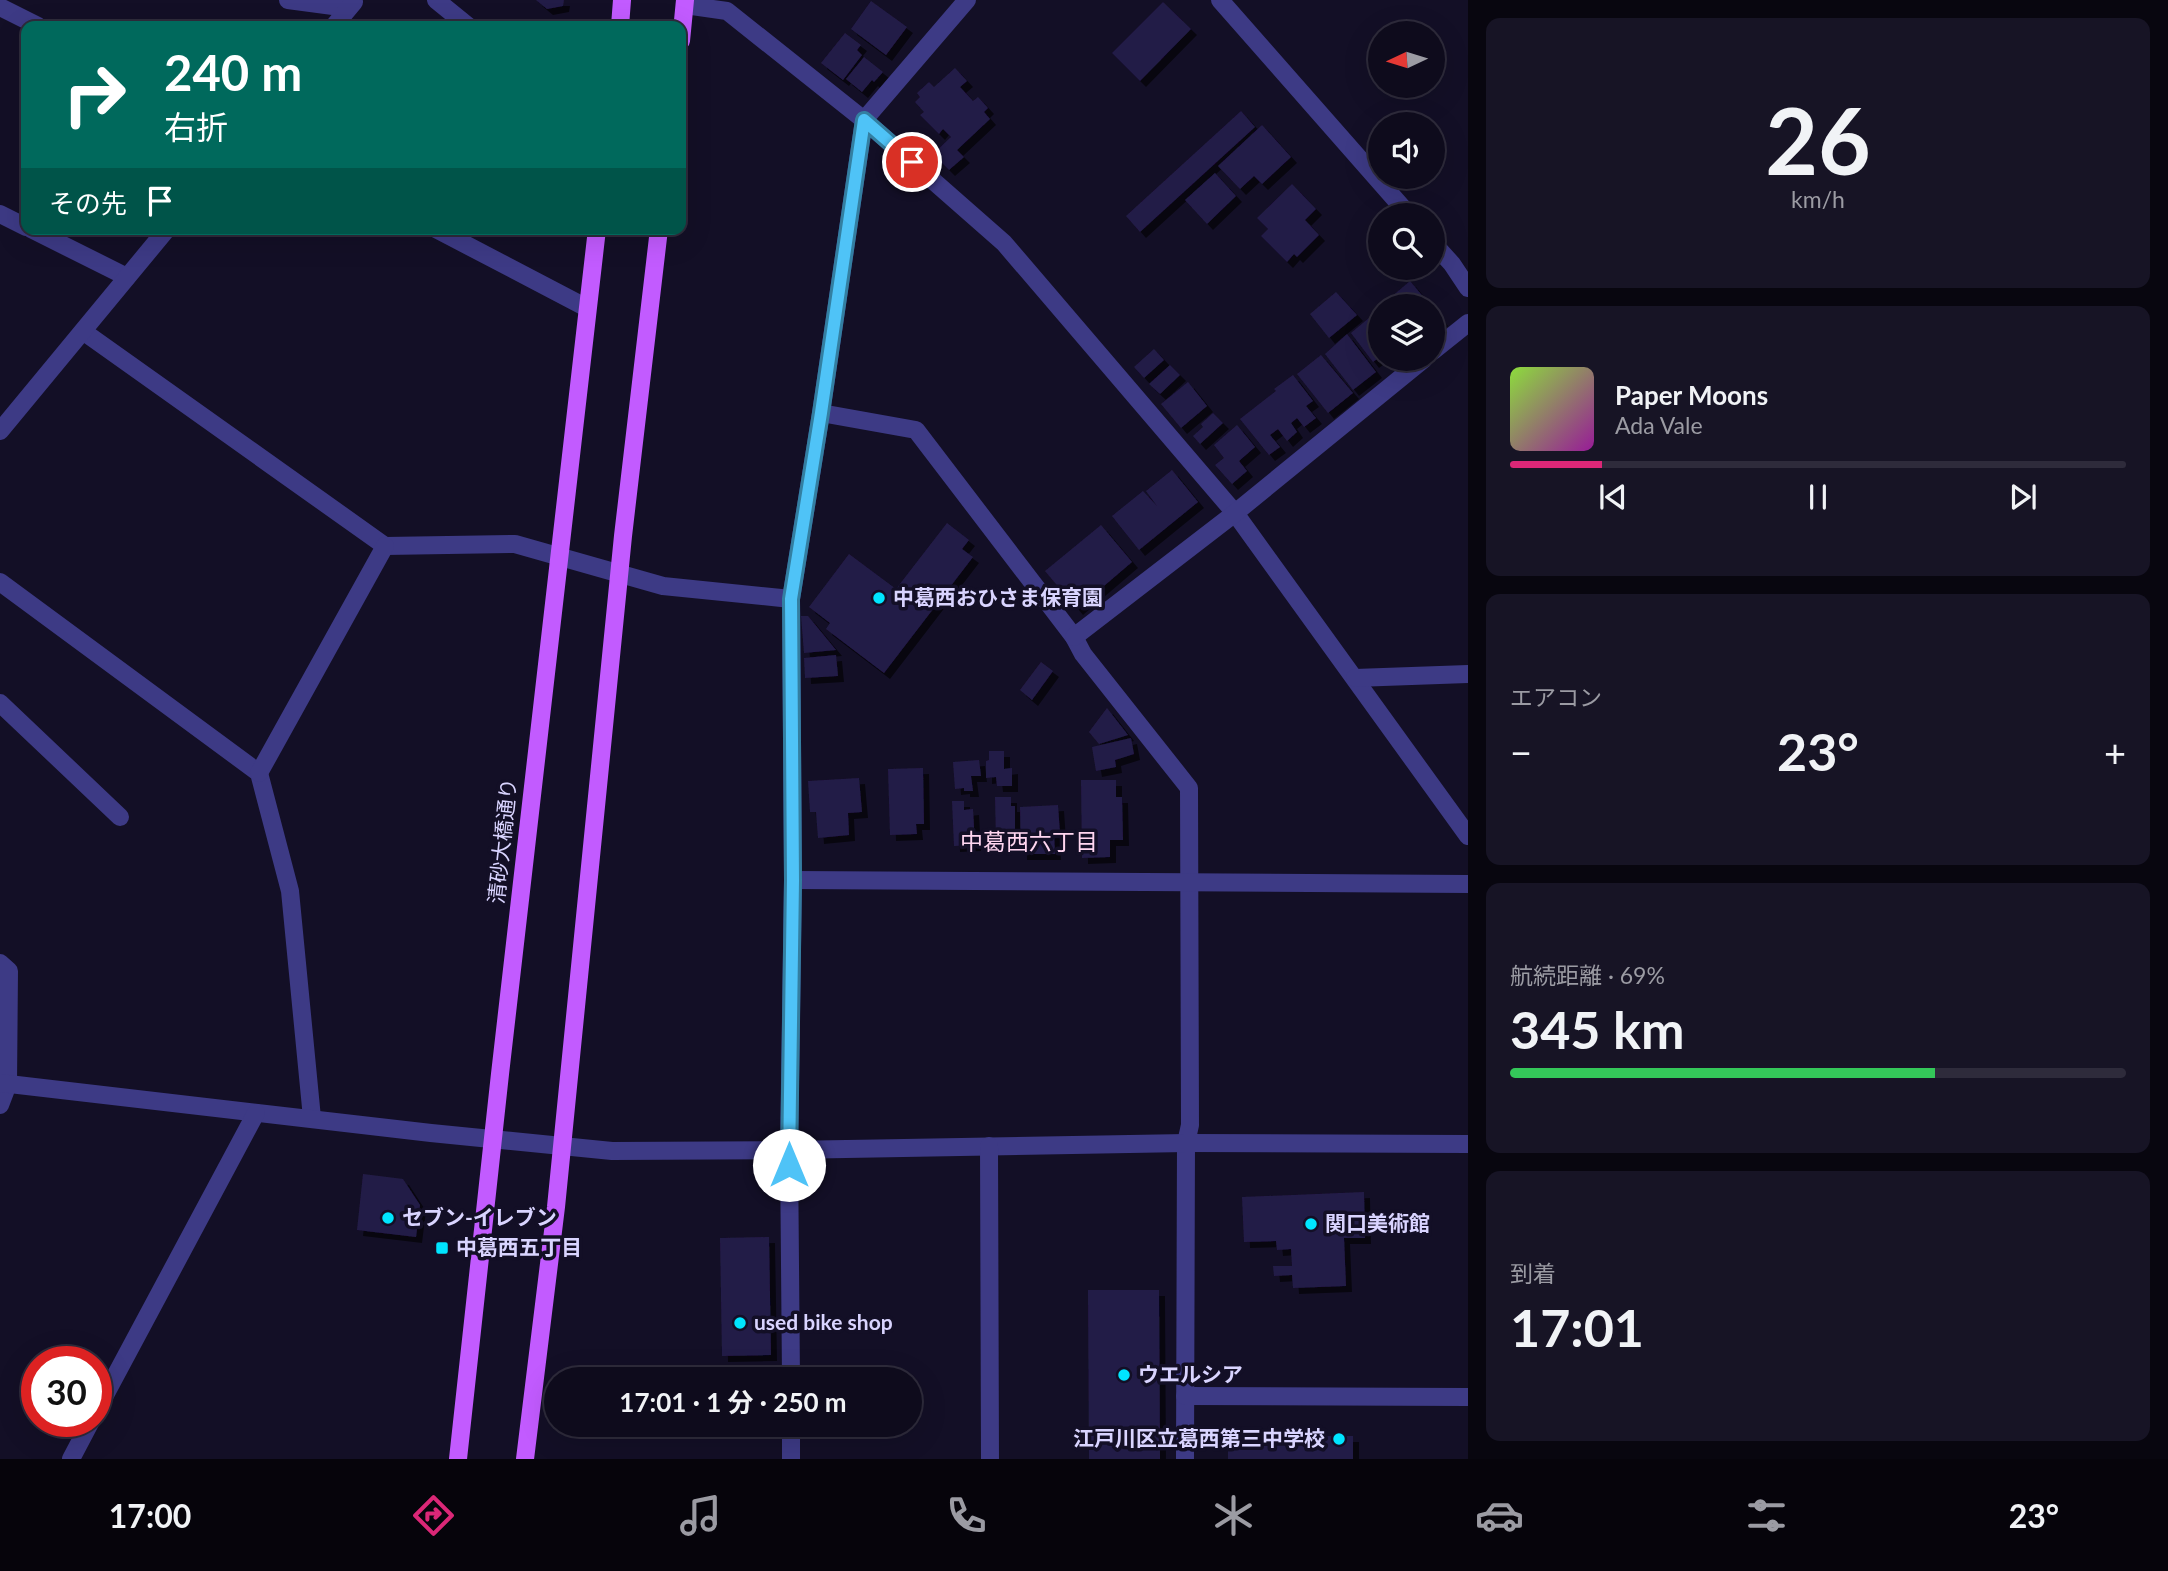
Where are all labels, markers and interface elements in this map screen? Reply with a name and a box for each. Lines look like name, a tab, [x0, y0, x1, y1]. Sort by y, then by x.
north arrow	[1368, 21, 1446, 98]
map controls	[1368, 21, 1445, 371]
text: 240 m	[164, 43, 302, 101]
icon: right	[49, 49, 140, 140]
text: 26	[1765, 85, 1871, 194]
text: 右折	[164, 107, 228, 146]
button: sound	[1368, 112, 1445, 189]
pin	[882, 132, 942, 192]
icon: arrive	[893, 143, 931, 181]
icon: arrive	[141, 182, 179, 220]
text: km/h	[1791, 185, 1845, 213]
text: その先	[49, 187, 127, 219]
button: search	[1368, 203, 1445, 280]
button: layers	[1368, 294, 1445, 371]
text: Paper Moons	[1615, 379, 1768, 411]
text: Ada Vale	[1615, 411, 1703, 439]
icon: previous	[1594, 478, 1632, 516]
icon: pause	[1799, 478, 1837, 516]
icon: next	[2004, 478, 2042, 516]
place label: 中葛西おひさま保育園	[893, 584, 1103, 609]
marker: 中葛西おひさま保育園	[871, 590, 887, 606]
text: エアコン	[1510, 683, 1602, 711]
text: 23°	[1777, 720, 1859, 782]
text: −	[1510, 729, 1532, 775]
text: +	[2104, 729, 2126, 775]
street label: 清砂大橋通り	[482, 777, 521, 905]
district label: 中葛西六丁目	[960, 827, 1098, 855]
text: 航続距離 · 69%	[1510, 961, 1665, 989]
text: 345 km	[1510, 998, 1684, 1060]
position arrow	[752, 1128, 826, 1202]
place label: セブン-イレブン	[402, 1204, 557, 1229]
marker: セブン-イレブン	[380, 1210, 396, 1226]
place label: 関口美術館	[1325, 1210, 1430, 1235]
marker: 関口美術館	[1303, 1216, 1319, 1232]
place label: 中葛西五丁目	[456, 1234, 582, 1259]
marker: 中葛西五丁目	[434, 1240, 450, 1256]
text: 到着	[1510, 1259, 1556, 1287]
text: 17:01	[1510, 1296, 1644, 1358]
place label: used bike shop	[754, 1309, 893, 1334]
marker: used bike shop	[732, 1315, 748, 1331]
speed limit sign: 30	[21, 1346, 112, 1437]
place label: ウエルシア	[1138, 1361, 1243, 1386]
marker: ウエルシア	[1116, 1367, 1132, 1383]
text: 17:01 · 1 分 · 250 m	[619, 1386, 847, 1418]
place label: 江戸川区立葛西第三中学校	[1073, 1425, 1325, 1450]
marker: 江戸川区立葛西第三中学校	[1331, 1431, 1347, 1447]
icon: directions	[409, 1491, 458, 1540]
icon: music	[676, 1491, 725, 1540]
icon: phone	[942, 1491, 991, 1540]
icon: climate	[1209, 1491, 1258, 1540]
icon: car	[1475, 1491, 1524, 1540]
icon: filters	[1742, 1491, 1791, 1540]
text: 17:00	[109, 1496, 191, 1535]
text: 23°	[2009, 1496, 2059, 1535]

